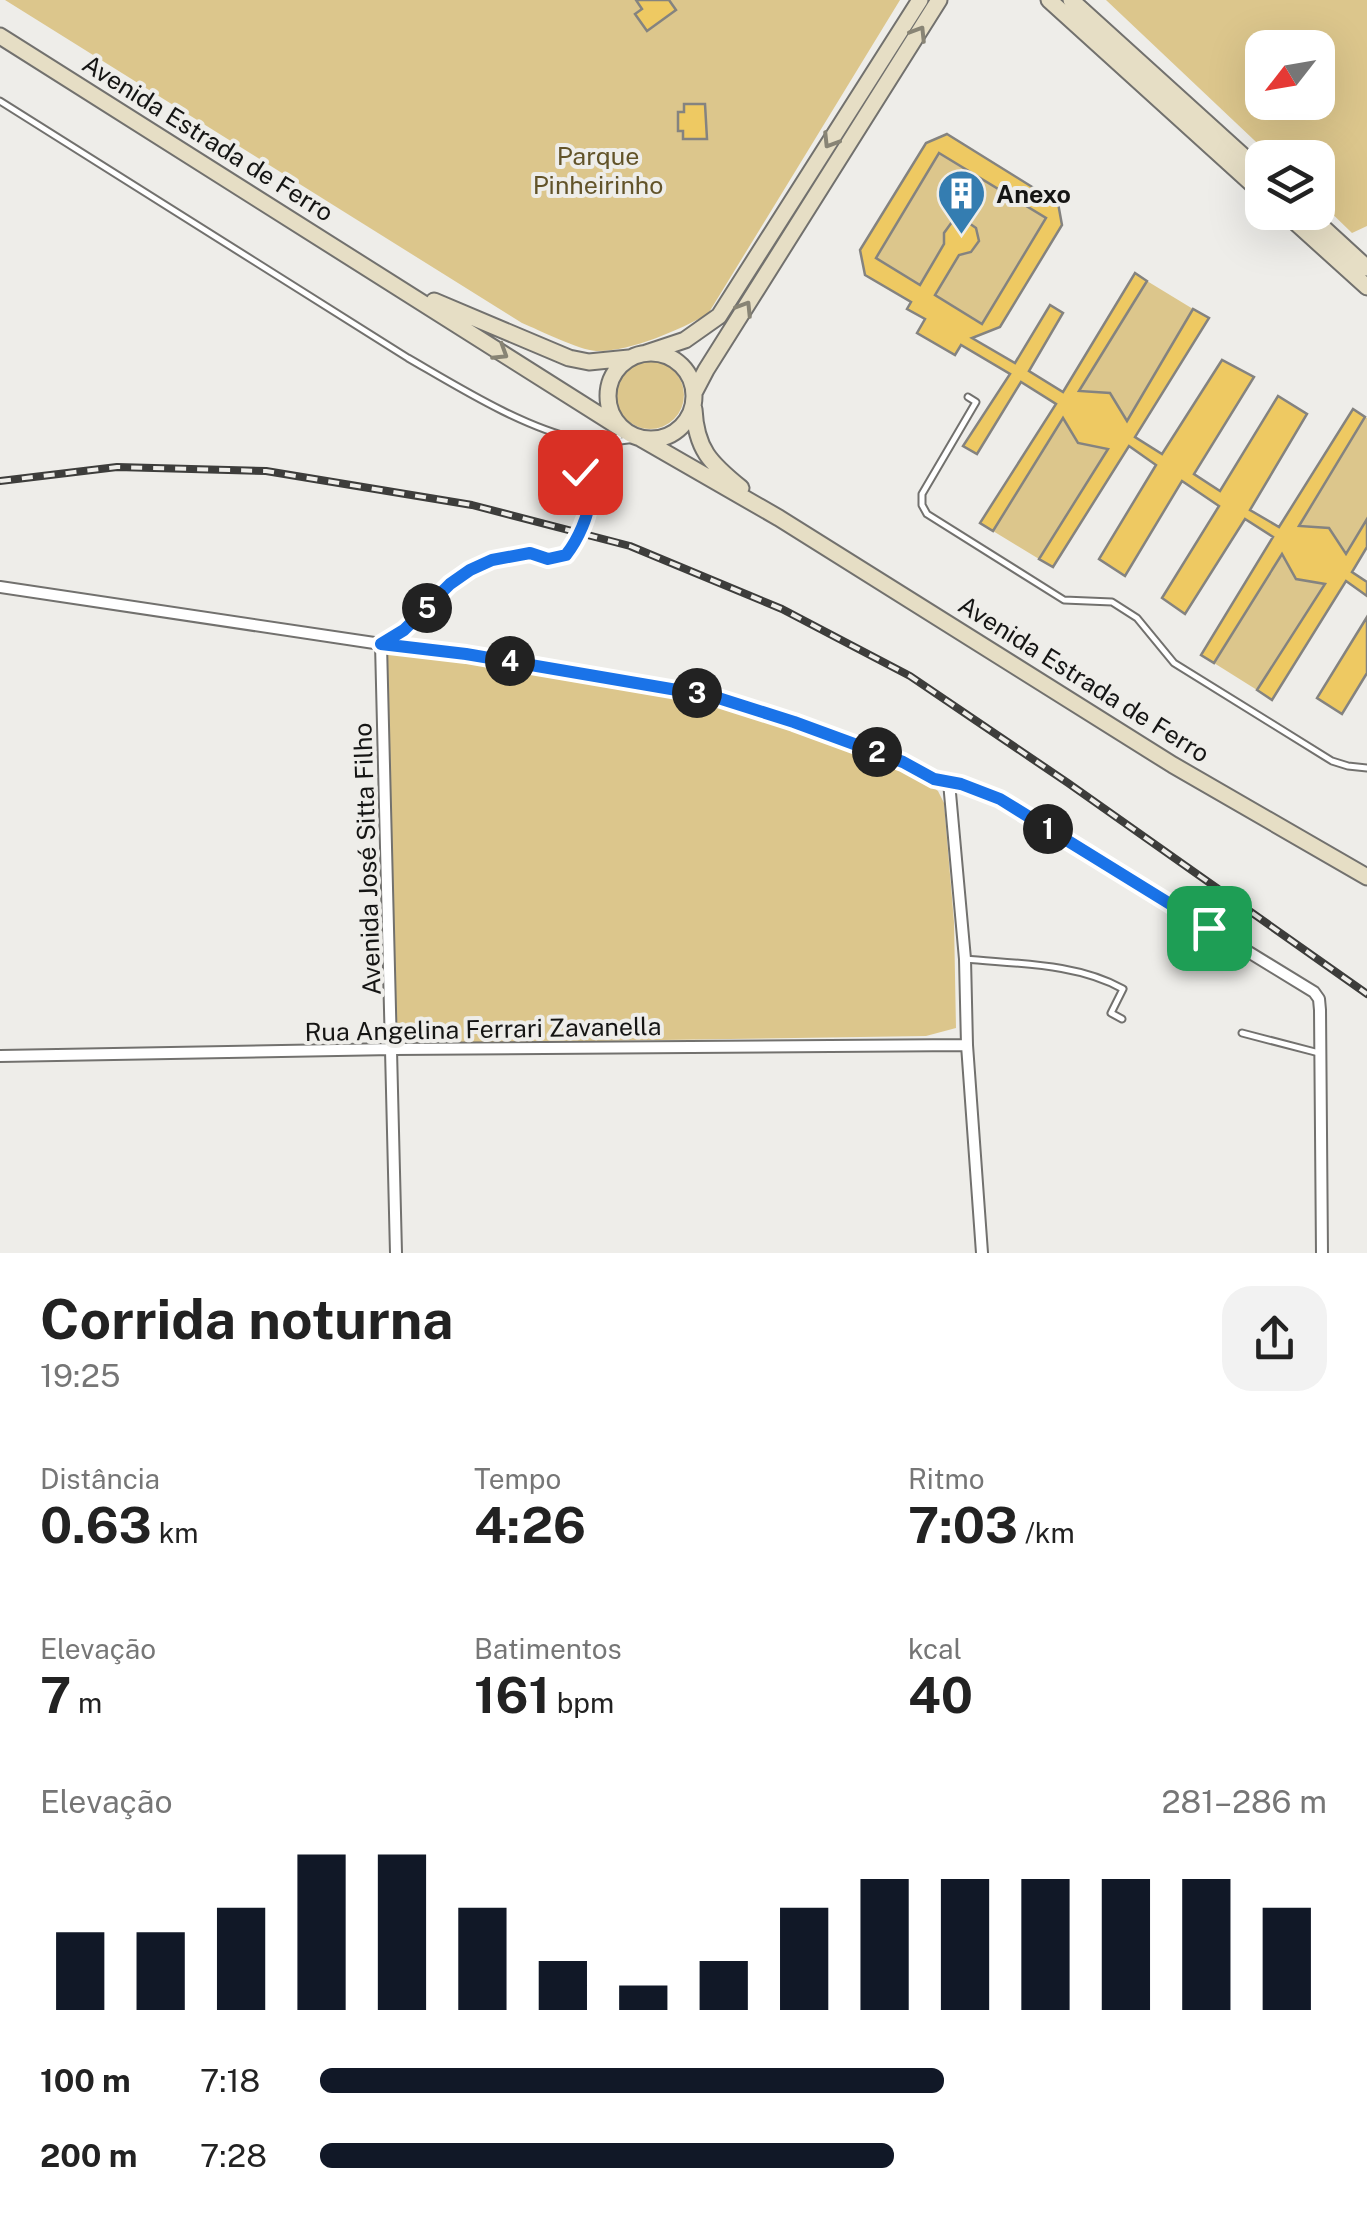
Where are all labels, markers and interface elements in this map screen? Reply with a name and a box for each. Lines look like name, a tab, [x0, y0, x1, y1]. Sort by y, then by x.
one-way arrow	[906, 26, 925, 44]
north arrow	[1245, 30, 1335, 120]
map controls	[1245, 30, 1335, 230]
street label: Avenida Estrada de Ferro	[77, 48, 339, 228]
one-way arrow	[823, 131, 842, 149]
button: layers	[1245, 140, 1335, 230]
park label: Parque Pinheirinho	[533, 141, 663, 200]
building icon: Anexo	[935, 168, 987, 236]
place label: Anexo	[996, 179, 1071, 209]
one-way arrow	[733, 301, 752, 319]
one-way arrow	[491, 340, 509, 359]
pin	[538, 430, 623, 515]
icon: check	[553, 445, 608, 500]
pin: 5	[402, 583, 452, 633]
street label: Avenida Estrada de Ferro	[953, 589, 1215, 769]
text: 5	[418, 591, 436, 624]
pin: 4	[485, 636, 535, 686]
text: 4	[501, 644, 519, 677]
pin: 3	[672, 668, 722, 718]
text: 3	[688, 676, 706, 709]
street label: Avenida José Sitta Filho	[347, 722, 387, 996]
pin: 2	[852, 727, 902, 777]
text: 2	[868, 735, 886, 768]
pin: 1	[1023, 804, 1073, 854]
text: 1	[1042, 812, 1054, 845]
pin	[1167, 886, 1252, 971]
icon: arrive	[1182, 901, 1237, 956]
street label: Rua Angelina Ferrari Zavanella	[304, 1011, 662, 1047]
button: share	[1222, 1286, 1327, 1391]
text: Corrida noturna	[40, 1287, 453, 1351]
text: 19:25	[40, 1357, 120, 1394]
text: Distância	[40, 1462, 160, 1495]
text: Tempo	[474, 1462, 561, 1495]
text: Ritmo	[908, 1462, 985, 1495]
text: 0.63	[40, 1495, 152, 1554]
text: 4:26	[474, 1495, 586, 1554]
text: 7:03	[908, 1495, 1018, 1554]
text: km	[152, 1516, 199, 1549]
text: /km	[1018, 1516, 1075, 1549]
text: Elevação	[40, 1632, 156, 1665]
text: Batimentos	[474, 1632, 622, 1665]
text: kcal	[908, 1632, 962, 1665]
text: 7	[40, 1665, 71, 1724]
text: 161	[474, 1665, 550, 1724]
text: 40	[908, 1665, 973, 1724]
text: m	[71, 1686, 102, 1719]
text: bpm	[550, 1686, 614, 1719]
text: Elevação	[40, 1783, 173, 1820]
text: 281–286 m	[1161, 1783, 1327, 1820]
text: 100 m	[40, 2062, 131, 2099]
text: 7:18	[200, 2062, 260, 2099]
text: 200 m	[40, 2137, 137, 2174]
text: 7:28	[200, 2137, 267, 2174]

